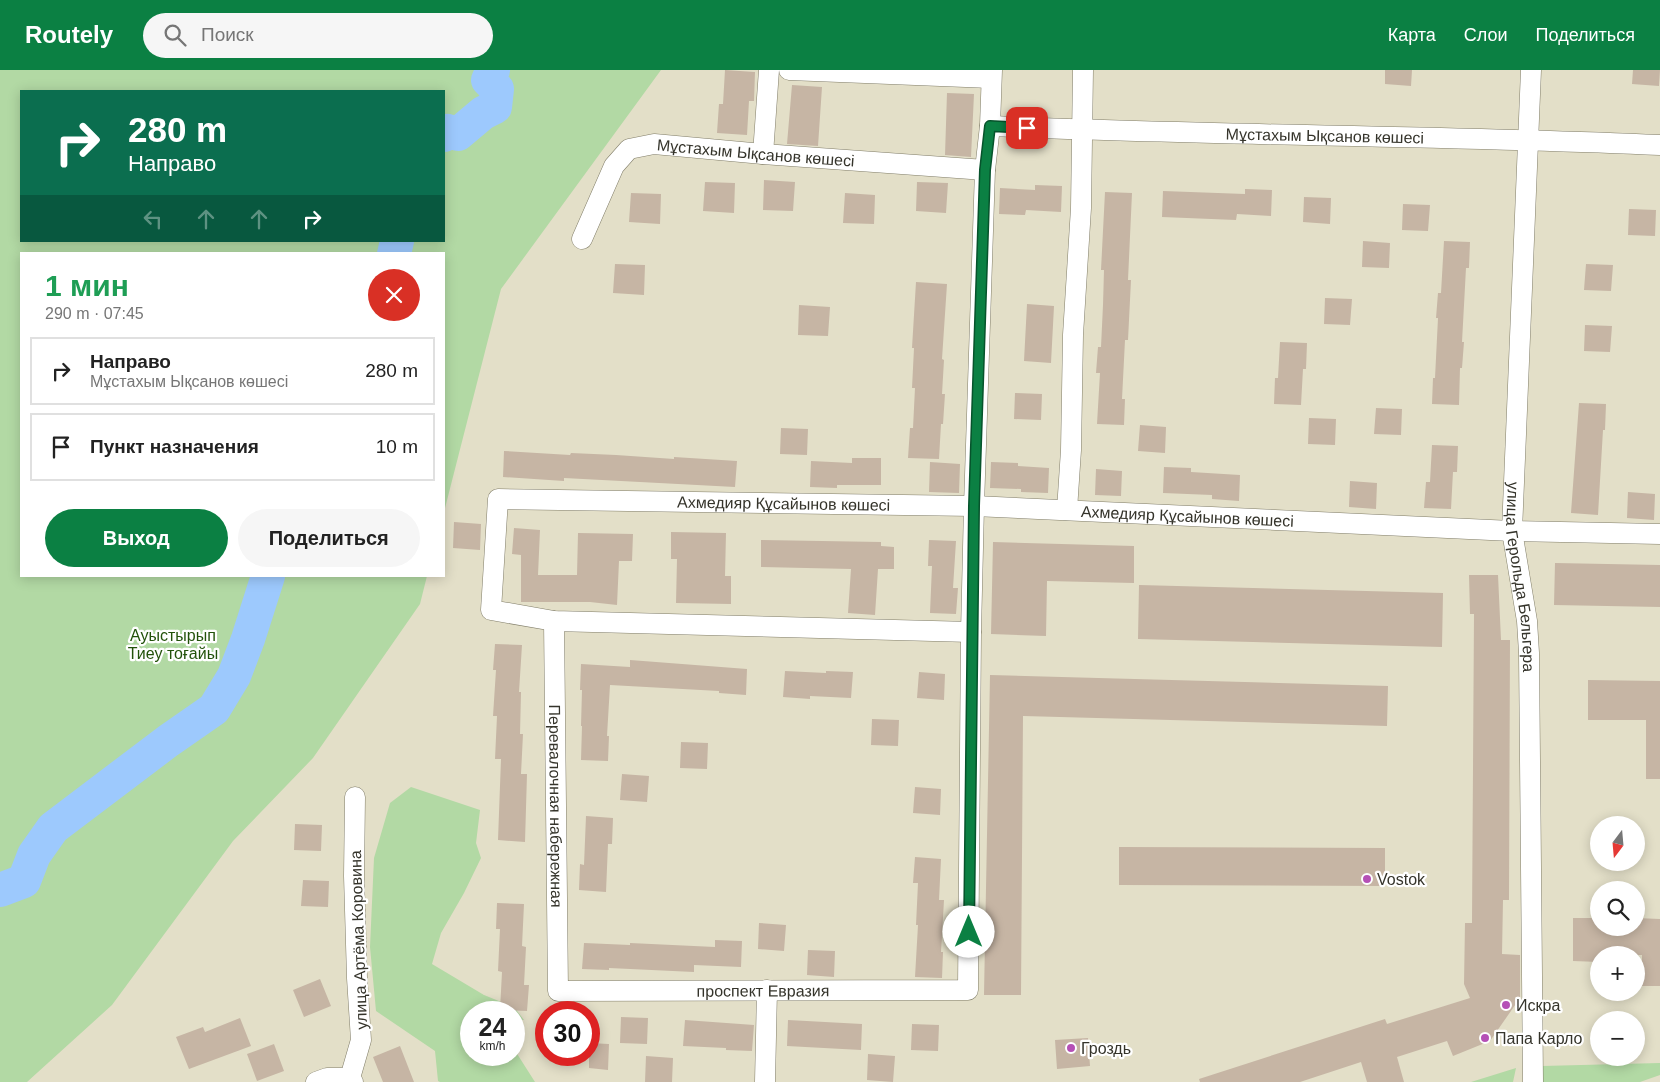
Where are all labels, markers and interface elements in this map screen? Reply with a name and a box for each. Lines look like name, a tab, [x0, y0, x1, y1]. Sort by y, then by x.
search box	[143, 13, 493, 58]
text: Routely	[25, 21, 113, 48]
icon: search	[161, 21, 189, 49]
text: Поиск	[201, 24, 254, 45]
text: Карта	[1388, 25, 1436, 45]
text: Слои	[1464, 25, 1508, 45]
text: Поделиться	[1536, 25, 1635, 45]
pin	[1006, 107, 1048, 149]
icon: right	[45, 110, 110, 175]
text: 280 m	[128, 110, 227, 149]
icon: arrive	[1013, 114, 1041, 142]
street label: Мұстахым Ықсанов көшесі	[1225, 125, 1424, 147]
street label: Мұстахым Ықсанов көшесі	[656, 136, 855, 170]
text: Направо	[128, 151, 216, 176]
icon: left	[139, 205, 167, 233]
icon: ahead	[192, 205, 220, 233]
icon: ahead	[245, 205, 273, 233]
icon: right	[298, 205, 326, 233]
text: 1 мин	[45, 269, 129, 302]
button: close	[368, 269, 420, 321]
text: 290 m · 07:45	[45, 305, 144, 322]
text: Направо	[90, 351, 171, 372]
icon: right	[47, 357, 75, 385]
text: 280 m	[365, 360, 418, 381]
text: Мұстахым Ықсанов көшесі	[90, 373, 288, 390]
icon: arrive	[47, 433, 75, 461]
text: Пункт назначения	[90, 436, 259, 457]
text: 10 m	[376, 436, 418, 457]
street label: улица Герольда Бельгера	[1503, 481, 1537, 672]
street label: Ахмедияр Құсайынов көшесі	[677, 494, 890, 514]
street label: Ахмедияр Құсайынов көшесі	[1081, 503, 1294, 530]
button: Выход	[45, 509, 228, 567]
button: Поделиться	[238, 509, 420, 567]
park label: Ауыстырып Тиеу тоғайы	[128, 627, 218, 662]
street label: Перевалочная набережная	[546, 704, 565, 908]
north arrow	[1590, 816, 1645, 871]
map controls	[1590, 816, 1645, 1066]
street label: улица Артёма Коровина	[347, 850, 370, 1030]
place label: Vostok	[1377, 871, 1426, 888]
marker: Vostok	[1361, 873, 1373, 885]
button: search	[1590, 881, 1645, 936]
position arrow	[942, 905, 994, 957]
button: +	[1590, 946, 1645, 1001]
street label: проспект Евразия	[697, 982, 829, 1000]
place label: Искра	[1516, 997, 1560, 1014]
marker: Искра	[1500, 999, 1512, 1011]
speed limit sign: 30	[535, 1001, 600, 1066]
button: −	[1590, 1011, 1645, 1066]
text: 24	[479, 1013, 506, 1041]
place label: Папа Карло	[1495, 1030, 1582, 1047]
marker: Папа Карло	[1479, 1032, 1491, 1044]
text: km/h	[479, 1039, 506, 1053]
place label: Гроздь	[1081, 1040, 1131, 1057]
marker: Гроздь	[1065, 1042, 1077, 1054]

